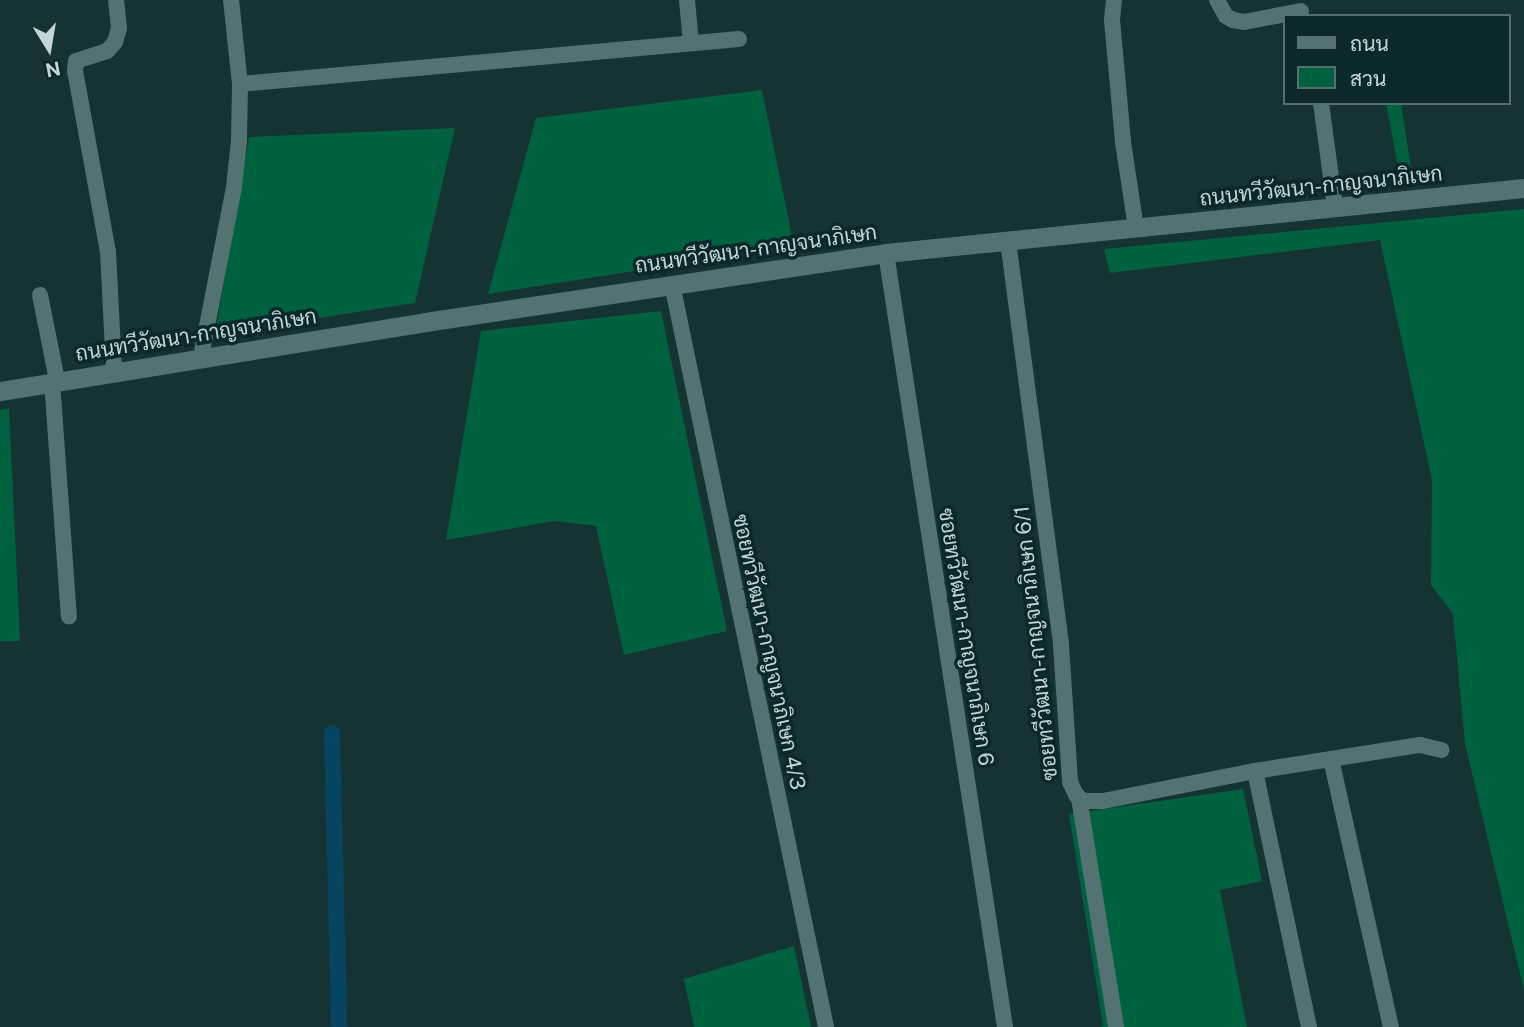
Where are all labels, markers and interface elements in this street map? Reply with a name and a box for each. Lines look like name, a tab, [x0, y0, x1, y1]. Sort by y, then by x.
north arrow	[14, 14, 84, 84]
legend	[1282, 14, 1510, 105]
text: ถนน	[1350, 31, 1389, 56]
text: N	[44, 57, 62, 82]
text: สวน	[1350, 66, 1386, 91]
street label: ถนนทวีวัฒนา-กาญจนาภิเษก	[1198, 161, 1444, 211]
street label: ถนนทวีวัฒนา-กาญจนาภิเษก	[633, 220, 879, 278]
street label: ถนนทวีวัฒนา-กาญจนาภิเษก	[74, 303, 318, 367]
street label: ซอยทวีวัฒนา-กาญจนาภิเษก 6/1	[1009, 504, 1063, 782]
street label: ซอยทวีวัฒนา-กาญจนาภิเษก 6	[933, 506, 999, 768]
street label: ซอยทวีวัฒนา-กาญจนาภิเษก 4/3	[727, 512, 811, 792]

